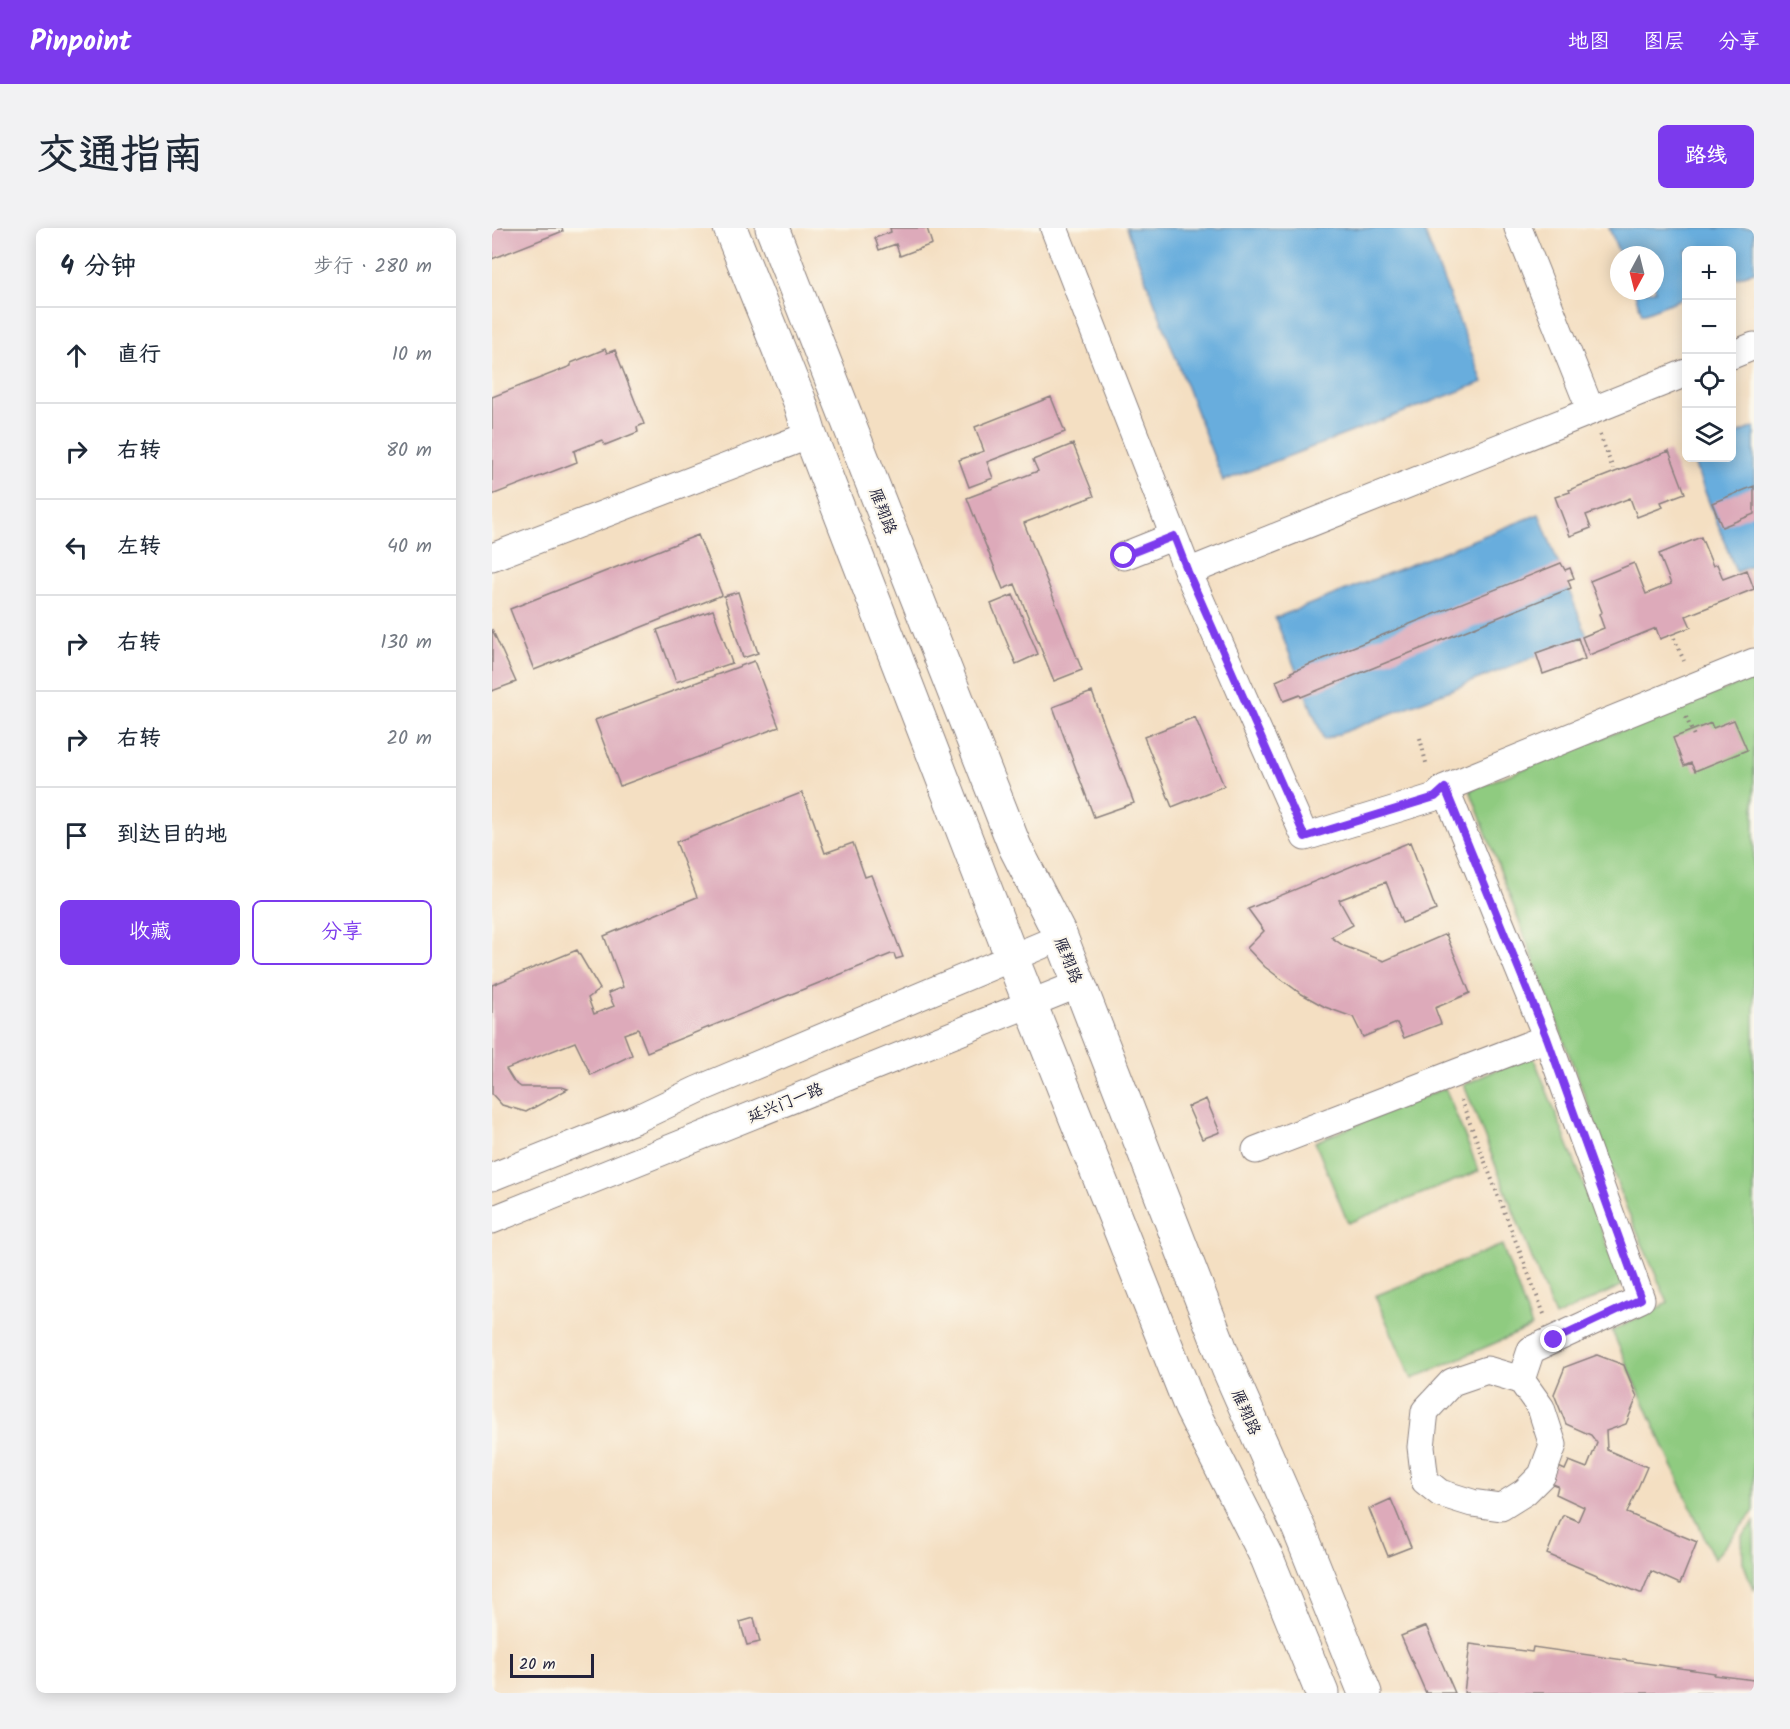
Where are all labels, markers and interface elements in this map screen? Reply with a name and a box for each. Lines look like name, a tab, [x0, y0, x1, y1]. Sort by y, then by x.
text: Pinpoint	[30, 20, 131, 65]
text: 地图	[1568, 26, 1610, 59]
text: 图层	[1643, 26, 1685, 59]
text: 分享	[1718, 26, 1760, 59]
text: 交通指南	[36, 123, 204, 190]
button: 路线	[1658, 125, 1754, 188]
text: 4 分钟	[60, 246, 136, 288]
north arrow	[1610, 246, 1664, 300]
map controls	[1682, 246, 1736, 462]
button: +	[1682, 246, 1736, 300]
text: 步行 · 280 m	[314, 251, 432, 283]
button: −	[1682, 300, 1736, 354]
text: 直行	[117, 338, 161, 373]
icon: ahead	[60, 339, 93, 372]
text: 10 m	[392, 339, 432, 371]
button: locate	[1682, 354, 1736, 408]
button: layers	[1682, 408, 1736, 462]
text: 右转	[117, 434, 161, 469]
icon: right	[60, 435, 93, 468]
text: 80 m	[386, 435, 432, 467]
street label: 雁翔路	[862, 485, 903, 538]
text: 左转	[117, 530, 161, 565]
icon: left	[60, 531, 93, 564]
text: 40 m	[387, 531, 432, 563]
route start	[1110, 542, 1136, 568]
text: 右转	[117, 626, 161, 661]
icon: right	[60, 627, 93, 660]
text: 130 m	[380, 627, 432, 659]
text: 右转	[117, 722, 161, 757]
icon: right	[60, 723, 93, 756]
text: 20 m	[386, 723, 432, 755]
text: 到达目的地	[117, 818, 227, 853]
icon: arrive	[60, 819, 93, 852]
button: 收藏	[60, 900, 240, 965]
button: 分享	[252, 900, 432, 965]
street label: 雁翔路	[1047, 934, 1088, 988]
street label: 延兴门一路	[744, 1077, 827, 1130]
route end	[1540, 1326, 1566, 1352]
street label: 雁翔路	[1224, 1386, 1267, 1440]
scale bar	[510, 1651, 594, 1678]
text: 20 m	[519, 1652, 555, 1677]

